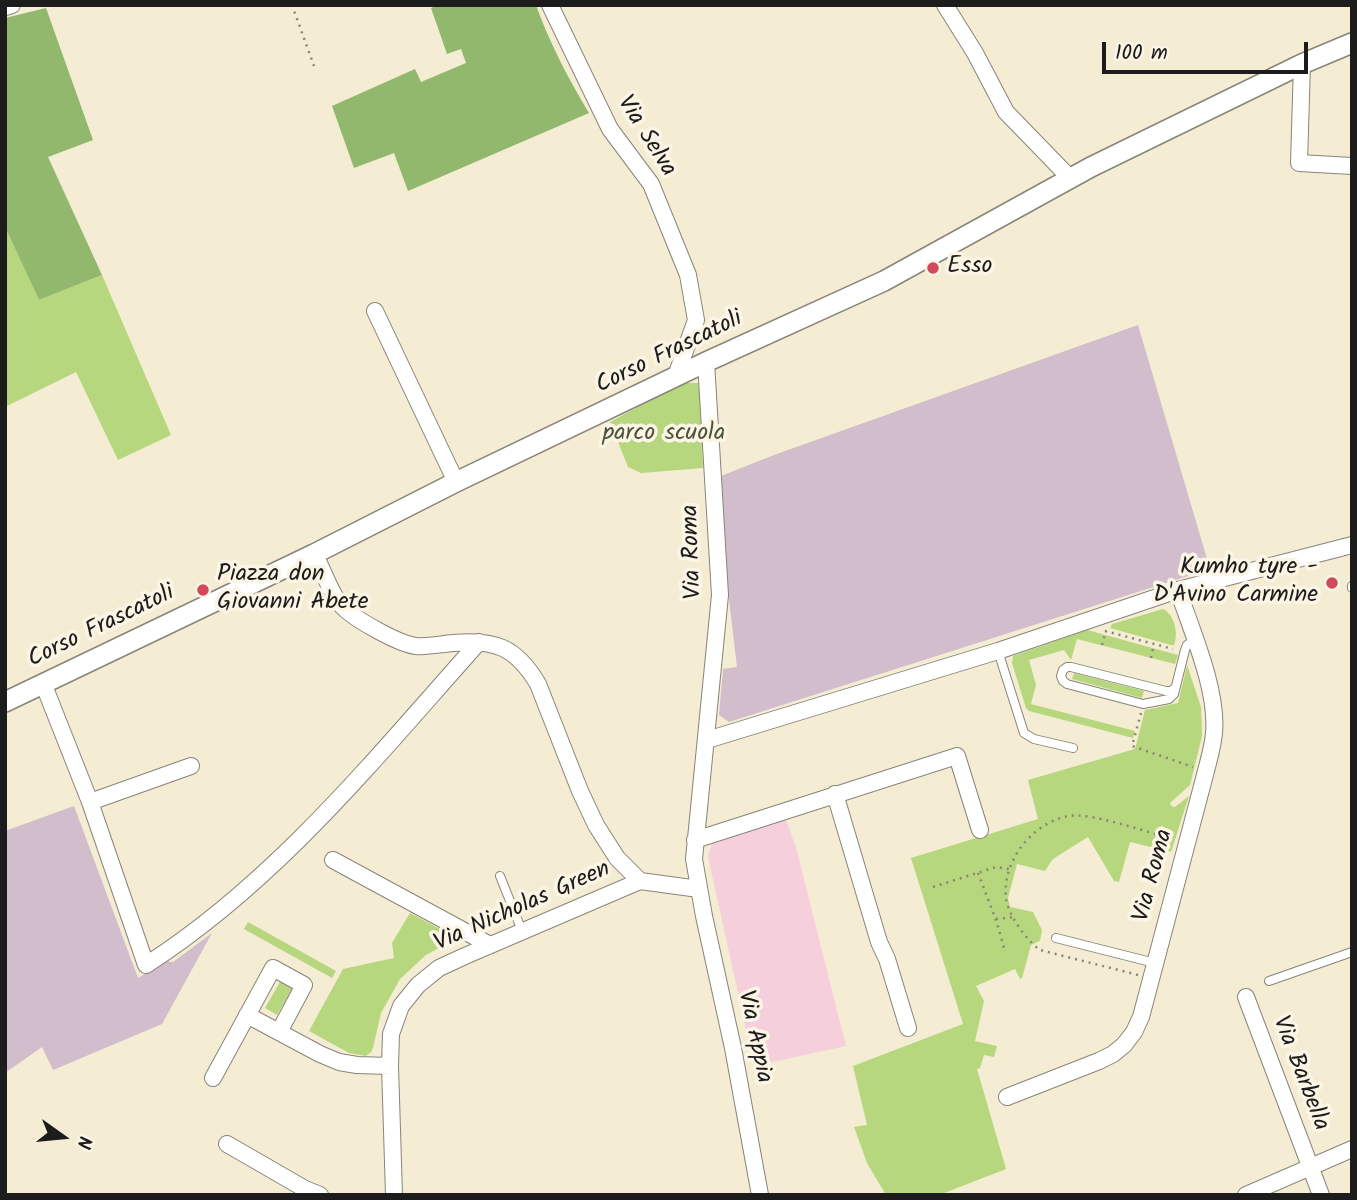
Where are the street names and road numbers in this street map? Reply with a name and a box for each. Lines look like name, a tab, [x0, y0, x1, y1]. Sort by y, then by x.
street label: Via Selva	[609, 91, 681, 183]
street label: Corso Frascatoli	[592, 306, 748, 402]
street label: Via Roma	[678, 504, 710, 600]
street label: Corso Frascatoli	[24, 580, 180, 676]
street label: Via Roma	[1129, 827, 1181, 925]
street label: Via Nicholas Green	[430, 856, 616, 960]
street label: Via Appia	[729, 988, 777, 1086]
street label: Via Barbella	[1264, 1013, 1334, 1135]

